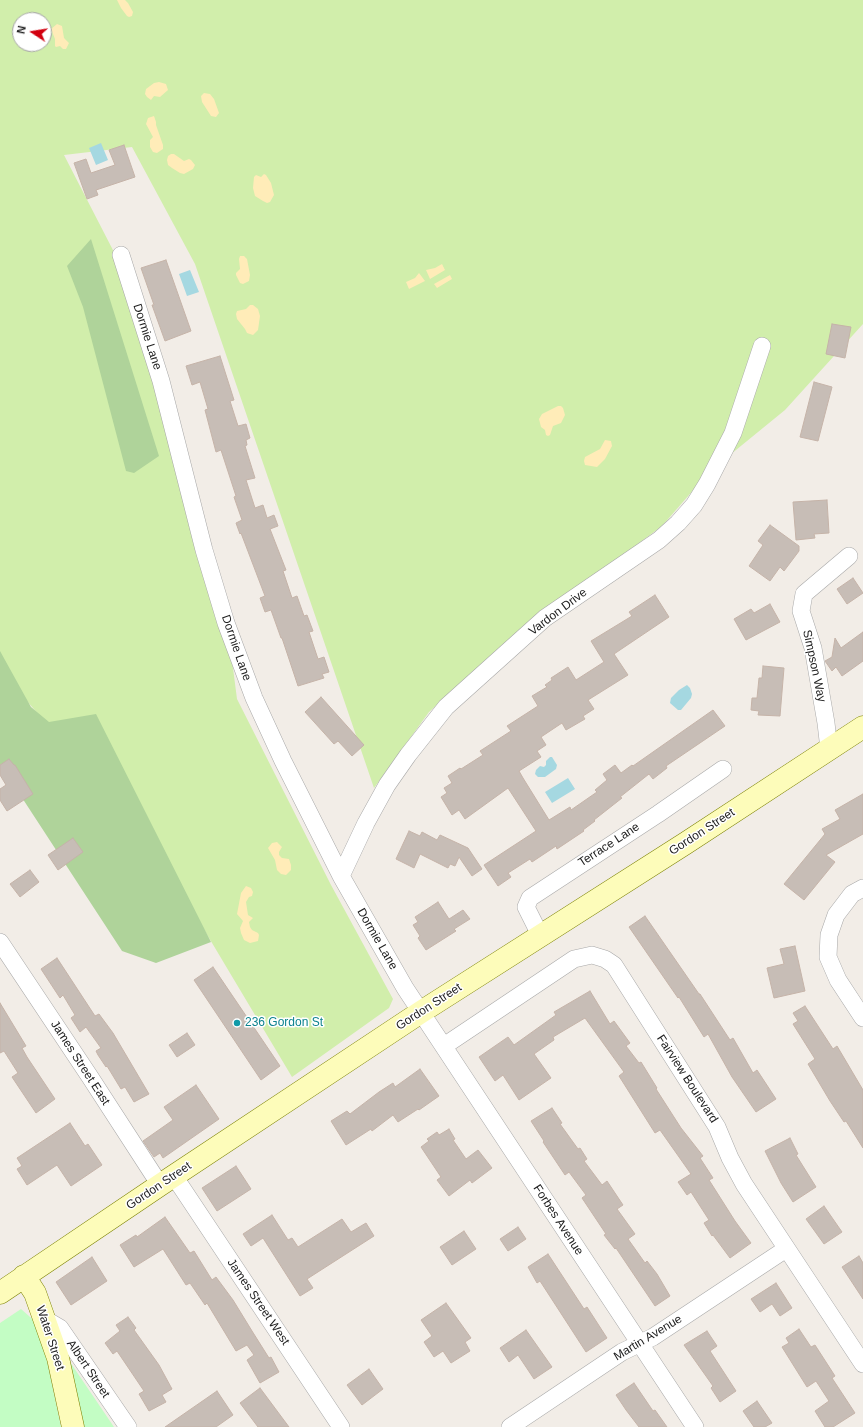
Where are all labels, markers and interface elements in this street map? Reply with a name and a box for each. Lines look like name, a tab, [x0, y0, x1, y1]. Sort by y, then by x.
north arrow	[12, 12, 52, 52]
text: N	[15, 25, 28, 35]
street label: Dormie Lane	[130, 302, 164, 372]
street label: Vardon Drive	[526, 585, 590, 639]
street label: Dormie Lane	[218, 613, 254, 683]
street label: Simpson Way	[799, 629, 829, 703]
street label: Gordon Street	[666, 805, 738, 859]
street label: Terrace Lane	[576, 820, 642, 870]
street label: Dormie Lane	[354, 906, 400, 972]
street label: Gordon Street	[393, 980, 465, 1034]
place label: 236 Gordon St	[245, 1016, 323, 1030]
street label: James Street East	[47, 1018, 113, 1108]
marker: 236 Gordon St	[232, 1018, 242, 1028]
street label: Fairview Boulevard	[653, 1032, 721, 1126]
street label: Gordon Street	[124, 1159, 194, 1213]
street label: Forbes Avenue	[530, 1182, 586, 1258]
street label: James Street West	[224, 1256, 292, 1348]
street label: Water Street	[33, 1304, 67, 1372]
street label: Martin Avenue	[611, 1312, 685, 1364]
street label: Albert Street	[63, 1337, 113, 1401]

